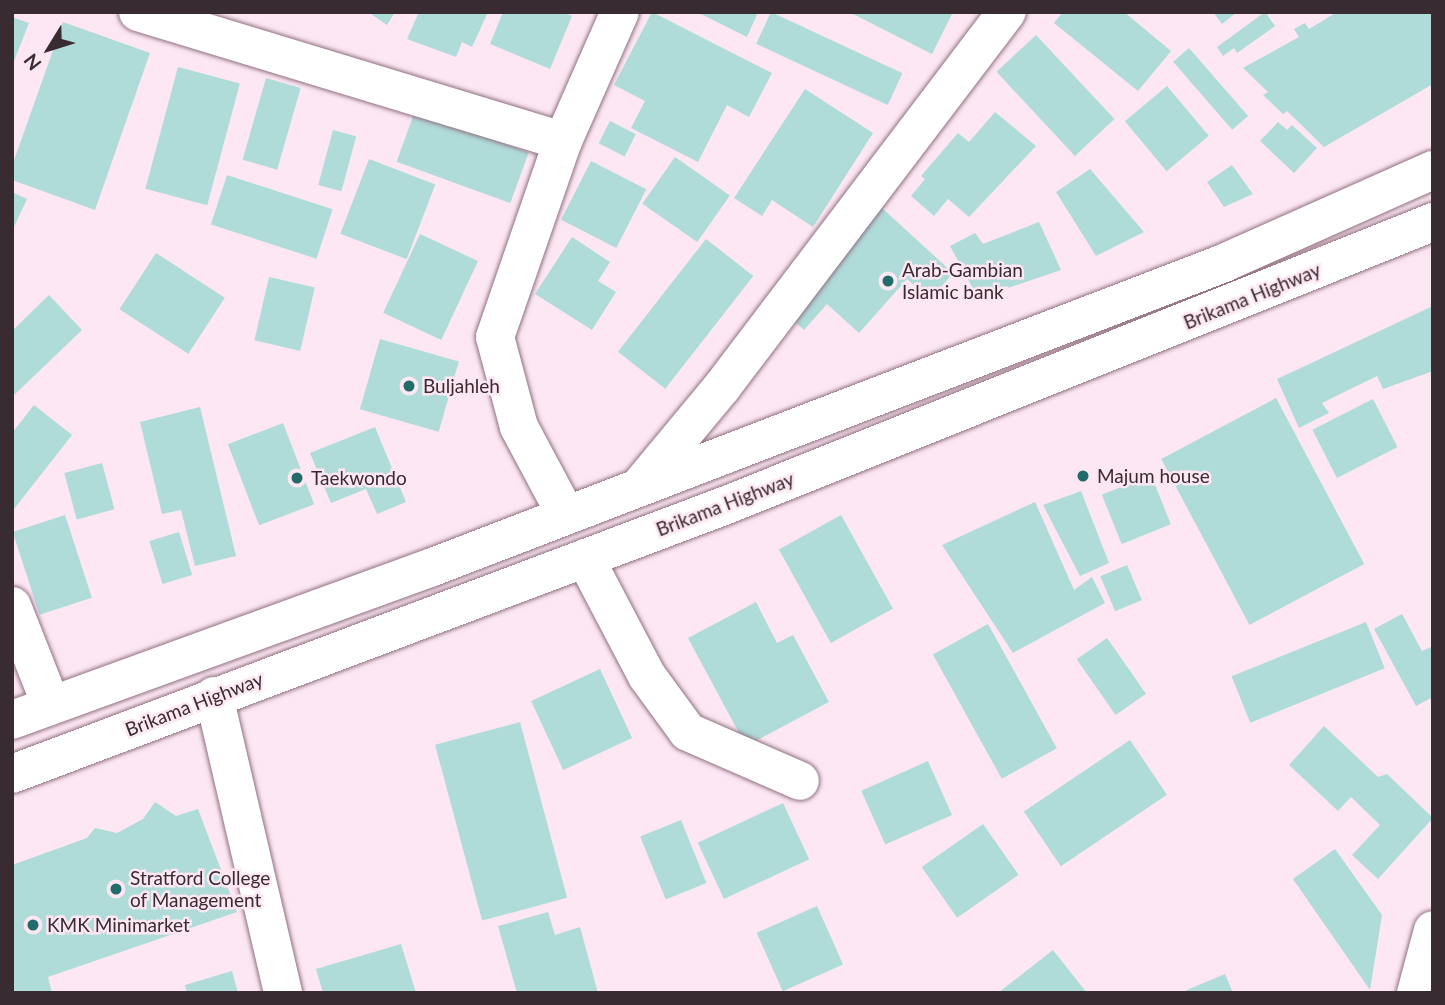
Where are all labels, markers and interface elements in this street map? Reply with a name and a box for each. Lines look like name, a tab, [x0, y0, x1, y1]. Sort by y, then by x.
north arrow	[14, 14, 84, 84]
text: N	[18, 49, 46, 75]
street label: Brikama Highway	[1180, 258, 1324, 334]
place label: Arab-Gambian Islamic bank	[902, 259, 1023, 303]
marker: Arab-Gambian Islamic bank	[880, 273, 896, 289]
place label: Buljahleh	[423, 375, 500, 397]
marker: Buljahleh	[401, 378, 417, 394]
place label: Majum house	[1097, 465, 1210, 487]
place label: Taekwondo	[311, 467, 407, 489]
street label: Brikama Highway	[653, 467, 797, 541]
marker: Majum house	[1075, 468, 1091, 484]
marker: Taekwondo	[289, 470, 305, 486]
street label: Brikama Highway	[122, 667, 266, 741]
place label: Stratford College of Management	[130, 867, 270, 911]
marker: Stratford College of Management	[108, 881, 124, 897]
place label: KMK Minimarket	[47, 914, 190, 936]
marker: KMK Minimarket	[25, 917, 41, 933]

